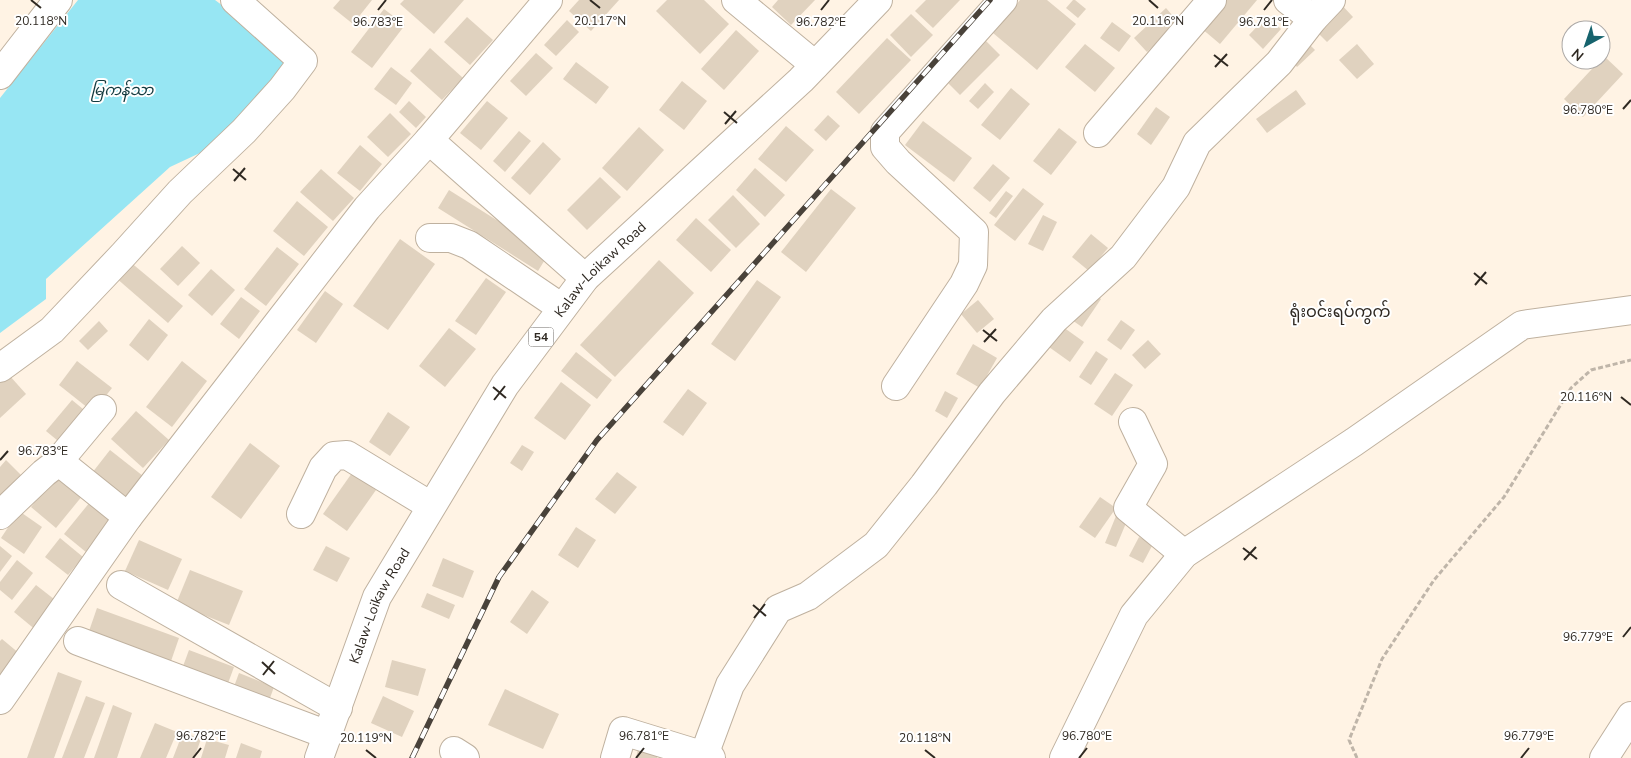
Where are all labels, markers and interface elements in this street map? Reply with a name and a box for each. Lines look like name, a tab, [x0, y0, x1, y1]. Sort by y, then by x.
text: 20.118°N	[15, 13, 67, 29]
text: 20.117°N	[574, 13, 626, 29]
text: 20.116°N	[1132, 13, 1184, 29]
text: 96.783°E	[353, 14, 403, 30]
text: 96.782°E	[796, 14, 846, 30]
text: 96.781°E	[1239, 14, 1289, 30]
north arrow	[1561, 20, 1611, 70]
text: N	[1568, 44, 1588, 65]
water label: မြကန်သာ	[91, 79, 155, 102]
text: 96.780°E	[1563, 102, 1613, 118]
street label: Kalaw-Loikaw Road	[550, 218, 650, 321]
district label: ရုံးဝင်းရပ်ကွက်	[1290, 300, 1390, 326]
road number: 54	[528, 328, 554, 347]
text: 20.116°N	[1560, 389, 1612, 405]
text: 96.783°E	[18, 443, 68, 459]
street label: Kalaw-Loikaw Road	[345, 545, 414, 666]
text: 96.779°E	[1563, 629, 1613, 645]
text: 96.782°E	[176, 728, 226, 744]
text: 96.781°E	[619, 728, 669, 744]
text: 96.780°E	[1062, 728, 1112, 744]
text: 96.779°E	[1504, 728, 1554, 744]
text: 20.119°N	[340, 730, 392, 746]
text: 20.118°N	[899, 730, 951, 746]

